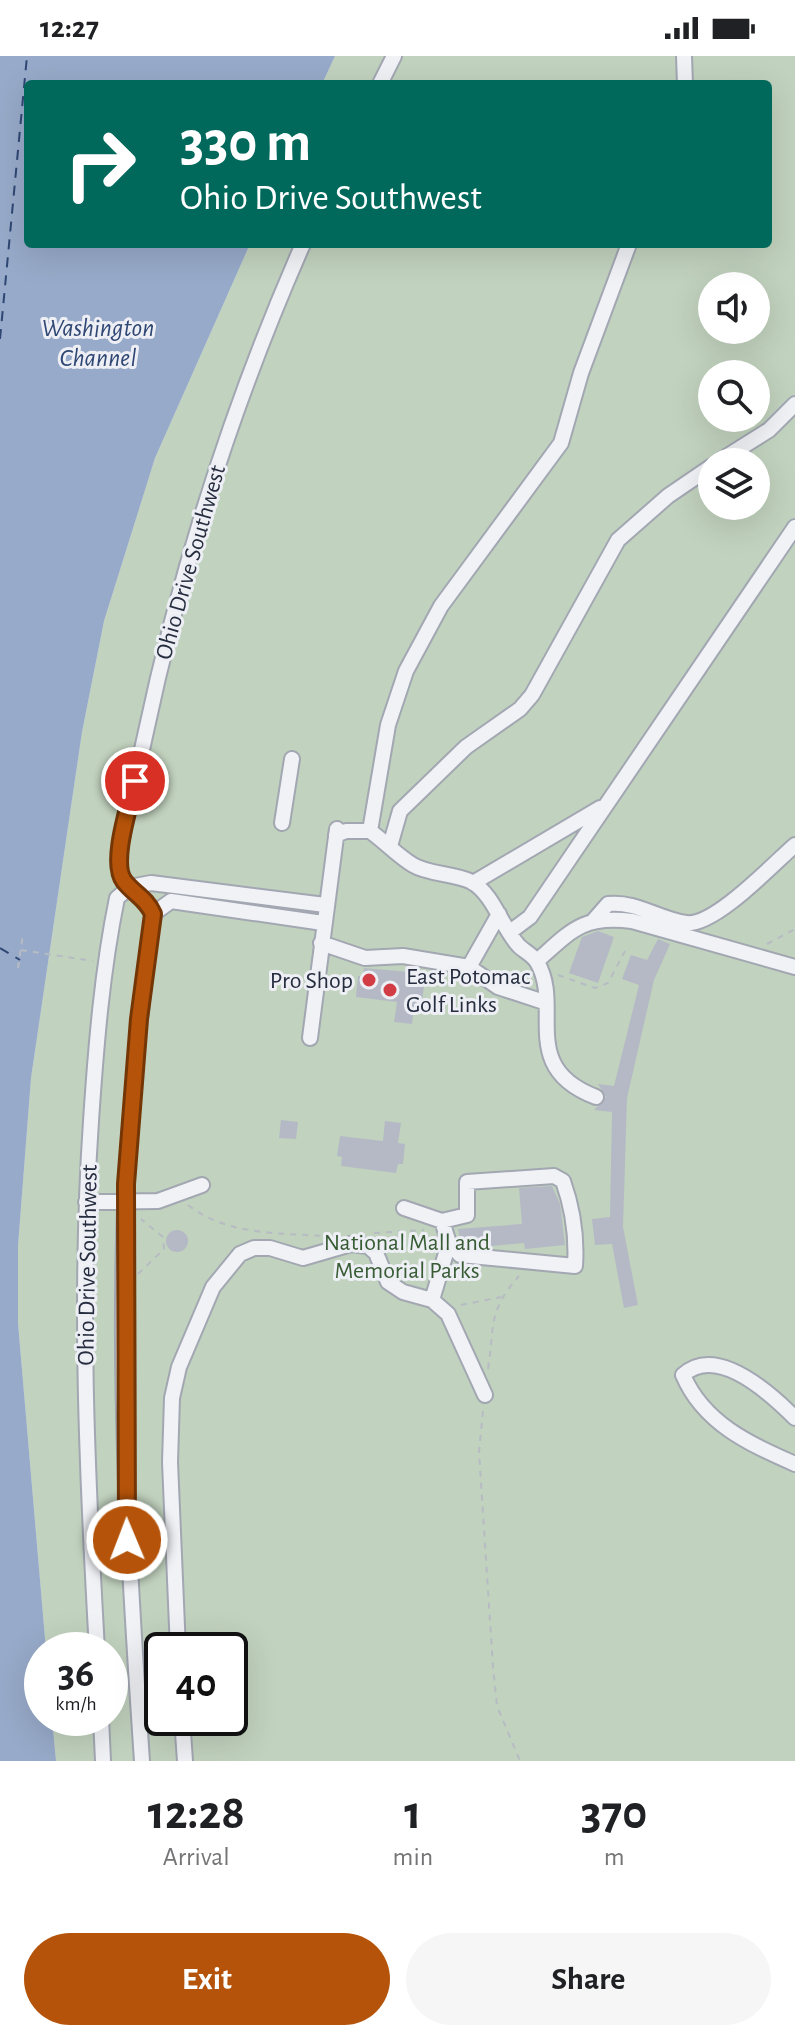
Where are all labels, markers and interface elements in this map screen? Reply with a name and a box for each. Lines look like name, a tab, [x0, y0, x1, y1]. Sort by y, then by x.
text: 12:27	[40, 13, 99, 43]
icon: right	[48, 112, 152, 216]
text: 330 m	[180, 115, 311, 171]
text: Ohio Drive Southwest	[180, 180, 482, 216]
map controls	[698, 272, 770, 520]
button: sound	[698, 272, 770, 344]
water label: Washington Channel	[42, 315, 154, 371]
button: search	[698, 360, 770, 432]
button: layers	[698, 448, 770, 520]
street label: Ohio Drive Southwest	[152, 462, 230, 662]
pin	[101, 747, 169, 815]
icon: arrive	[113, 759, 157, 803]
place label: East Potomac Golf Links	[406, 965, 530, 1017]
place label: Pro Shop	[270, 969, 353, 993]
marker: Pro Shop	[360, 971, 378, 989]
marker: East Potomac Golf Links	[381, 981, 399, 999]
street label: Ohio Drive Southwest	[74, 1164, 102, 1366]
park label: National Mall and Memorial Parks	[324, 1231, 490, 1283]
position arrow	[85, 1498, 169, 1582]
speed limit sign: 40	[144, 1632, 248, 1736]
text: 36	[58, 1654, 94, 1694]
text: km/h	[55, 1694, 97, 1714]
text: 12:28	[148, 1790, 245, 1838]
text: 1	[404, 1790, 421, 1838]
text: 370	[581, 1790, 647, 1838]
text: Arrival	[163, 1844, 230, 1870]
text: min	[393, 1844, 433, 1870]
text: m	[604, 1844, 624, 1870]
button: Exit	[24, 1933, 390, 2025]
button: Share	[406, 1933, 771, 2025]

